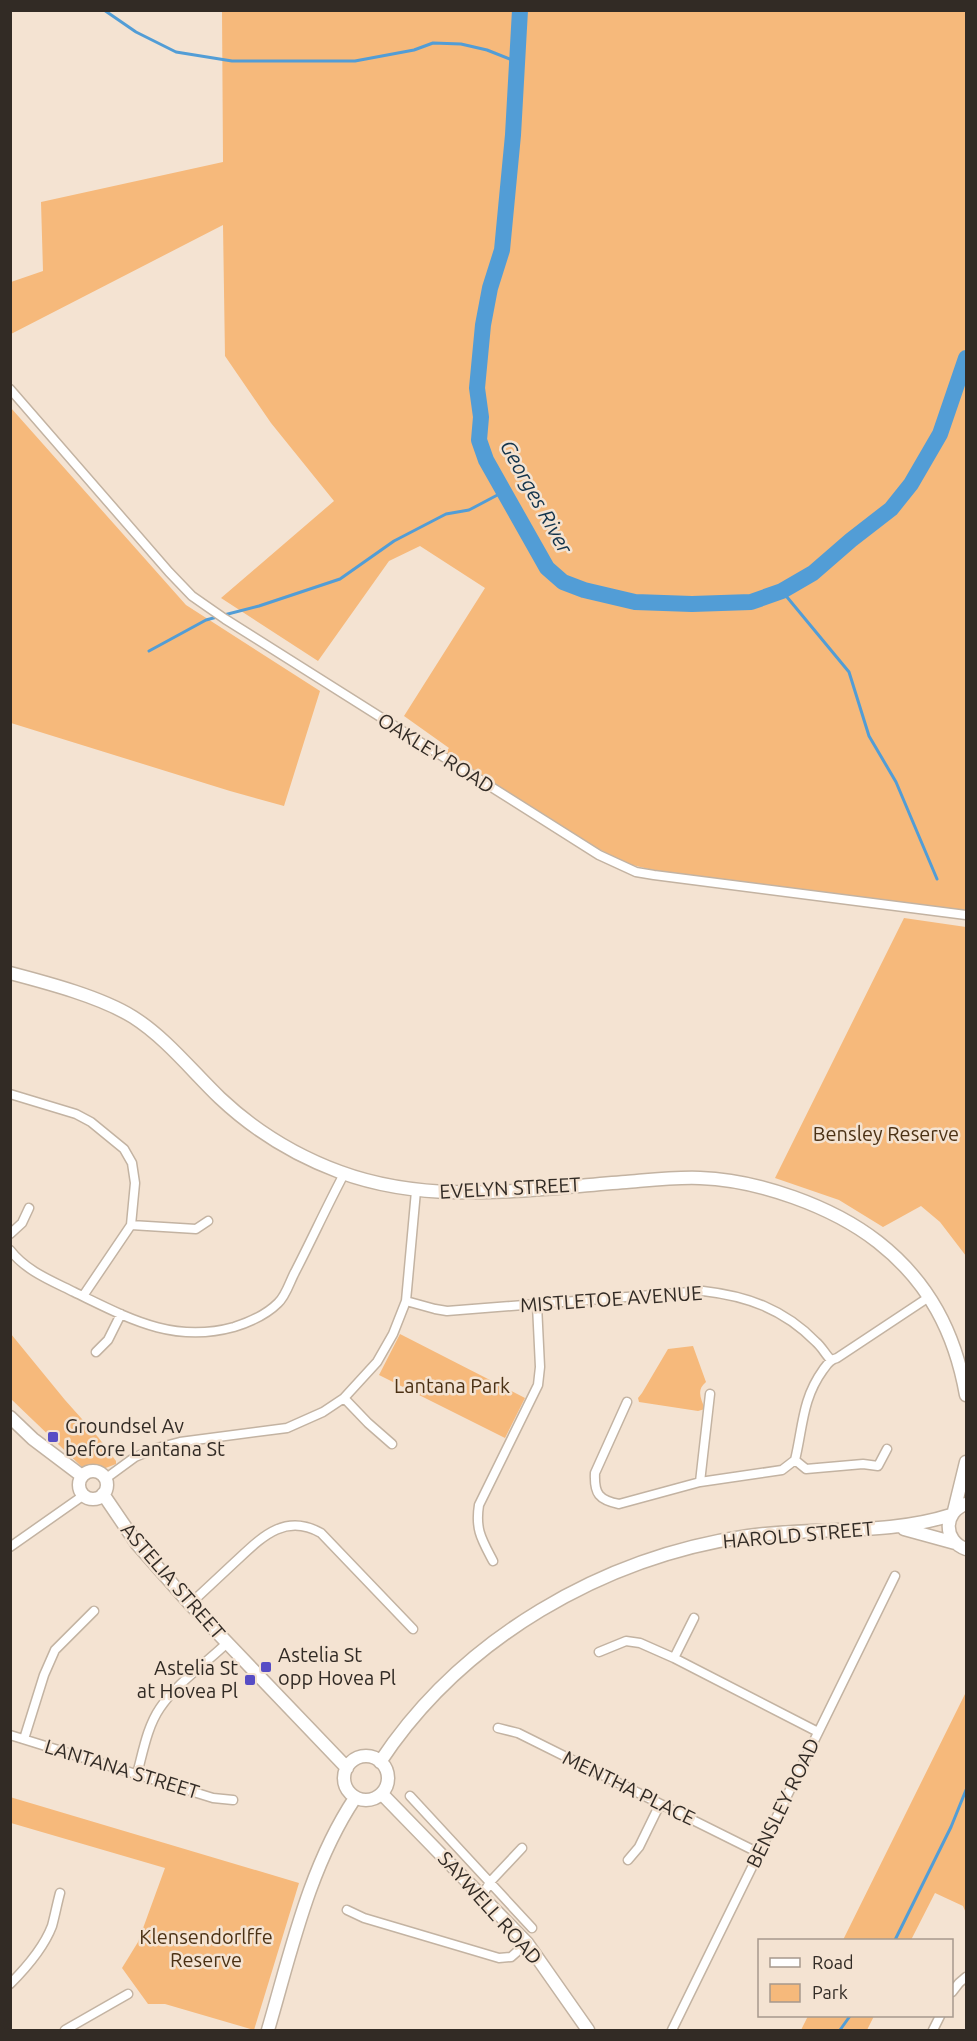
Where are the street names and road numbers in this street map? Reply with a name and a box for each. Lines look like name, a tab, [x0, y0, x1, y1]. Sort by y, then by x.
street label: OAKLEY ROAD	[374, 708, 499, 798]
street label: EVELYN STREET	[439, 1172, 581, 1203]
street label: MISTLETOE AVENUE	[519, 1281, 703, 1316]
street label: HAROLD STREET	[722, 1516, 874, 1553]
street label: ASTELIA STREET	[117, 1518, 230, 1644]
street label: LANTANA STREET	[42, 1734, 202, 1803]
street label: BENSLEY ROAD	[741, 1734, 824, 1871]
street label: MENTHA PLACE	[559, 1746, 699, 1830]
street label: SAYWELL ROAD	[434, 1847, 547, 1969]

